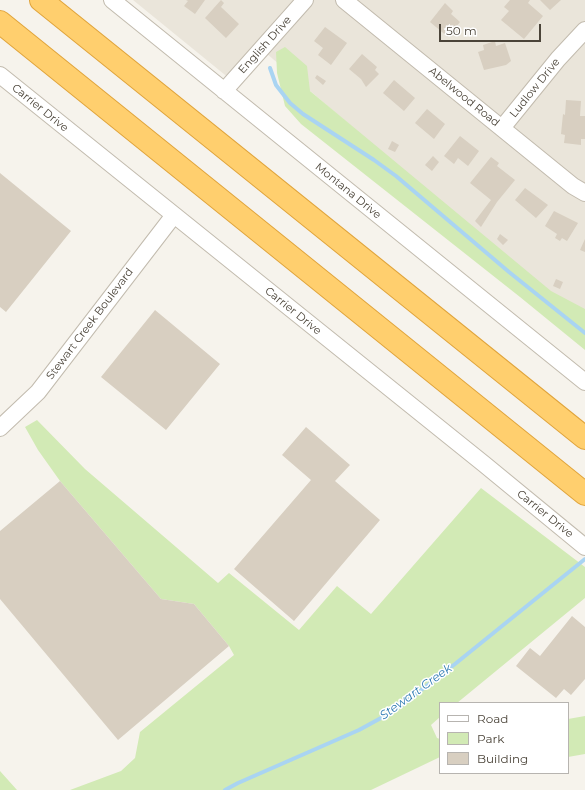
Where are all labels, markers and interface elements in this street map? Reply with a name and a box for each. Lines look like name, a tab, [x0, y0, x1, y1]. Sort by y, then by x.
street label: English Drive	[236, 14, 294, 76]
scale bar	[441, 16, 543, 42]
text: 50 m	[446, 23, 477, 38]
street label: Ludlow Drive	[507, 56, 563, 120]
street label: Abelwood Road	[426, 64, 502, 130]
street label: Carrier Drive	[9, 81, 71, 135]
street label: Montana Drive	[312, 160, 384, 222]
street label: Stewart Creek Boulevard	[44, 266, 136, 382]
street label: Carrier Drive	[262, 284, 324, 338]
street label: Carrier Drive	[514, 487, 576, 541]
water label: Stewart Creek	[377, 661, 455, 723]
legend	[439, 702, 569, 774]
text: Road	[477, 711, 508, 726]
text: Park	[477, 731, 504, 746]
text: Building	[477, 751, 528, 766]

